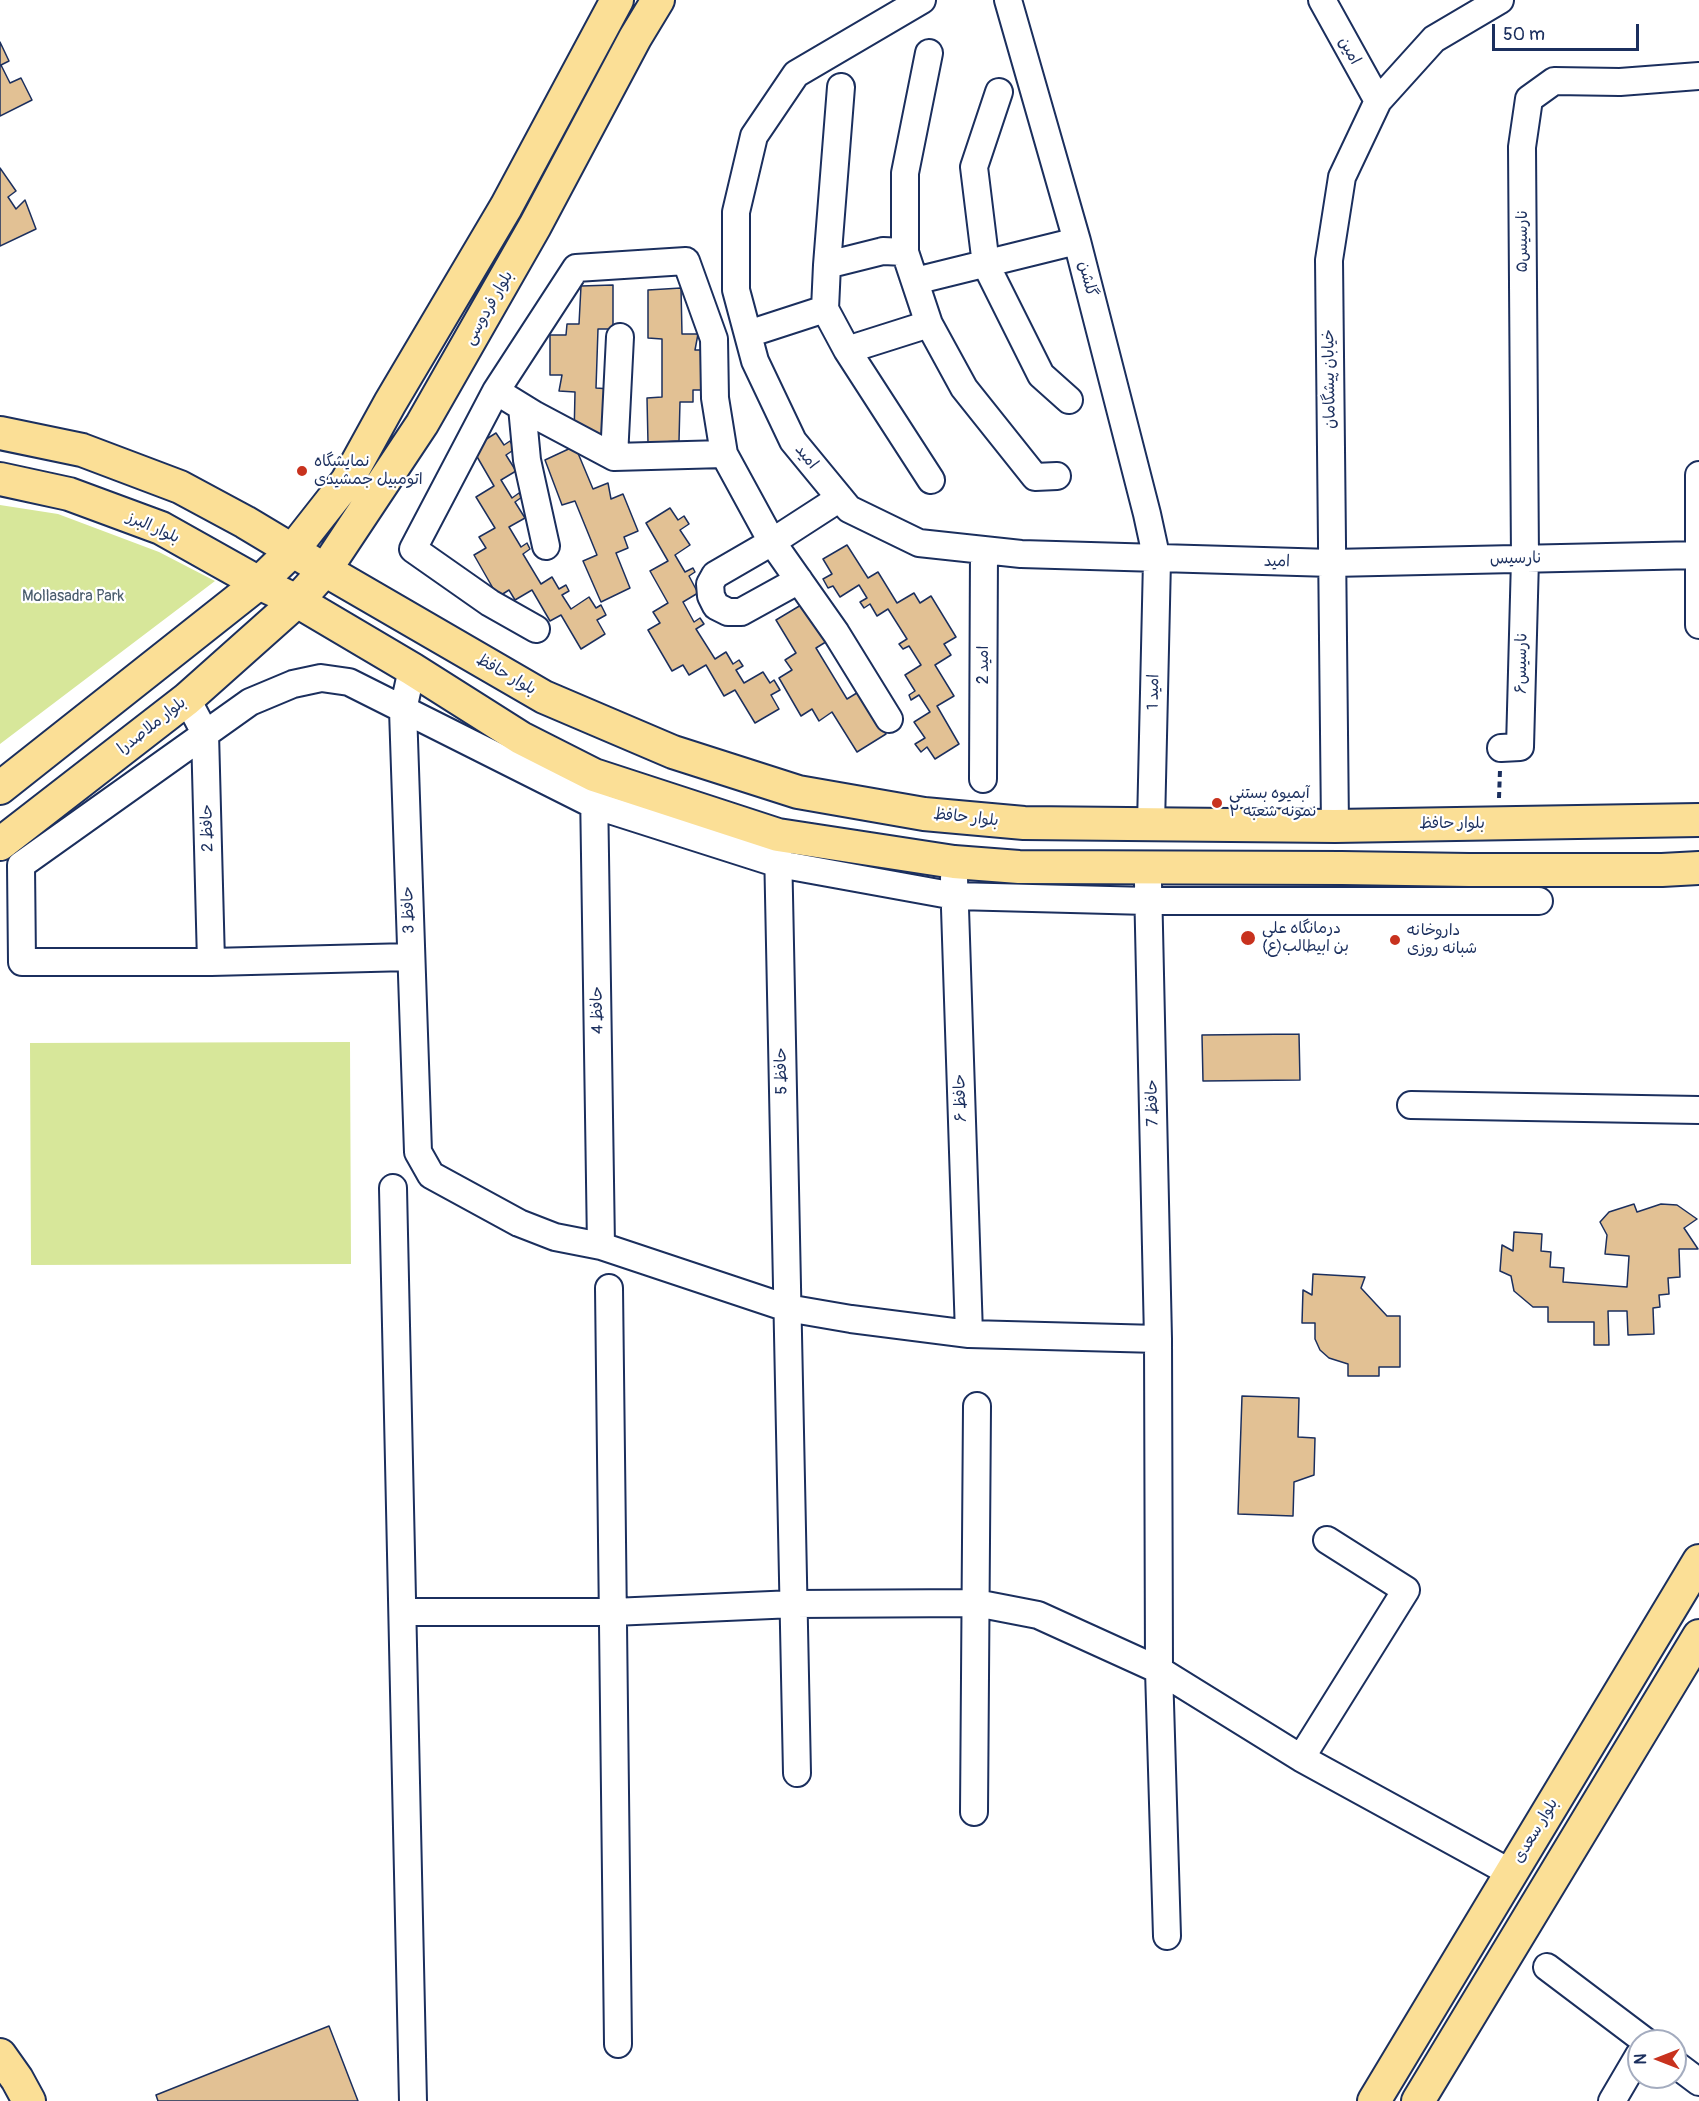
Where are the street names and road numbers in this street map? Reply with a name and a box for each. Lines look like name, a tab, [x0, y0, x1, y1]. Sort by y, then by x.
street label: امین	[1334, 34, 1364, 68]
street label: نارسیس۵	[1513, 209, 1533, 273]
street label: گلشن	[1073, 259, 1101, 299]
street label: بلوار فردوسی	[460, 268, 518, 348]
street label: خیابان پیشگامان	[1320, 329, 1340, 429]
street label: امید	[790, 441, 822, 473]
street label: بلوار البرز	[124, 508, 182, 548]
street label: نارسیس	[1490, 549, 1542, 569]
street label: امید	[1264, 552, 1290, 572]
street label: نارسیس۶	[1512, 632, 1532, 694]
street label: امید 2	[974, 646, 994, 684]
street label: بلوار حافظ	[473, 650, 539, 700]
street label: امید 1	[1144, 674, 1164, 710]
street label: بلوار ملاصدرا	[114, 693, 190, 759]
street label: حافظ 2	[198, 804, 218, 852]
street label: بلوار حافظ	[932, 805, 1000, 831]
street label: بلوار حافظ	[1419, 814, 1485, 834]
street label: حافظ 3	[399, 886, 419, 934]
street label: حافظ 4	[588, 986, 608, 1034]
street label: حافظ 5	[772, 1047, 792, 1095]
street label: حافظ ۶	[951, 1074, 971, 1122]
street label: حافظ 7	[1143, 1079, 1163, 1127]
street label: بلوار سعدی	[1509, 1795, 1563, 1867]

